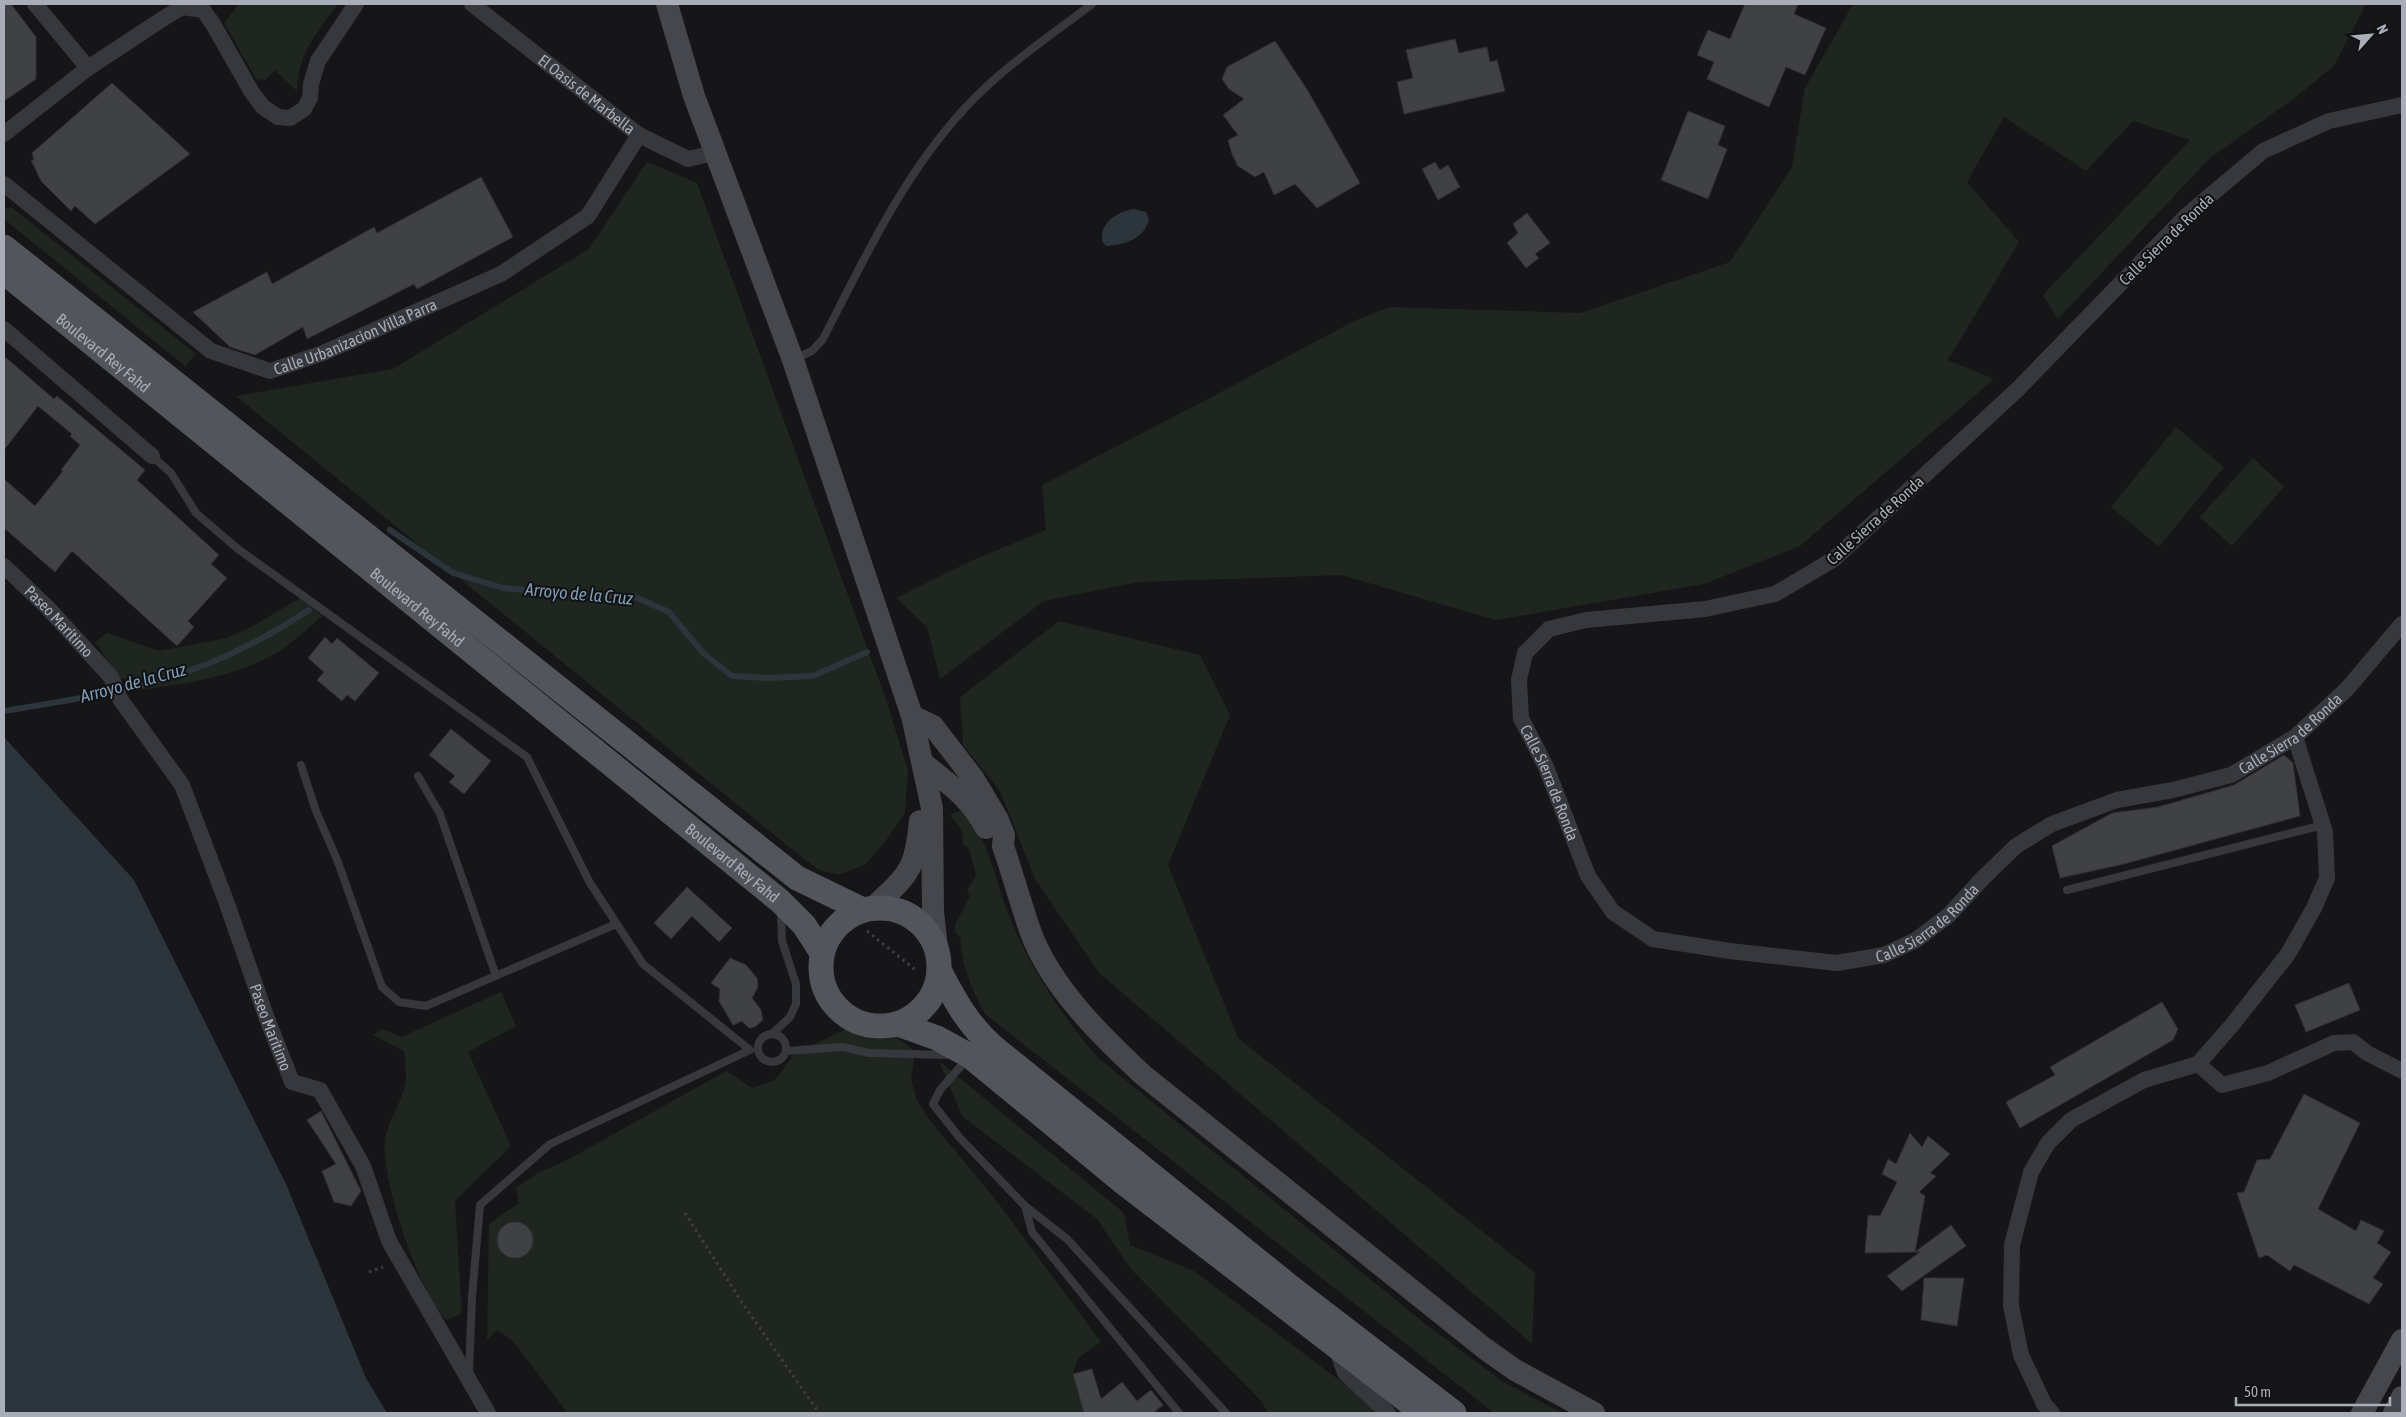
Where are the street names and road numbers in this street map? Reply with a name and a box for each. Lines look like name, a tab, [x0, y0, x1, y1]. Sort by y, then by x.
street label: El Oasis de Marbella	[535, 51, 639, 138]
street label: Calle Sierra de Ronda	[2115, 189, 2217, 289]
street label: Calle Urbanizacion Villa Parra	[271, 295, 439, 378]
street label: Boulevard Rey Fahd	[53, 309, 154, 396]
street label: Calle Sierra de Ronda	[1823, 472, 1927, 568]
street label: Boulevard Rey Fahd	[367, 564, 468, 650]
street label: Paseo Marítimo	[21, 582, 97, 661]
street label: Calle Sierra de Ronda	[2235, 690, 2345, 777]
street label: Calle Sierra de Ronda	[1517, 722, 1582, 843]
street label: Boulevard Rey Fahd	[682, 819, 783, 906]
street label: Calle Sierra de Ronda	[1874, 880, 1982, 965]
street label: Paseo Marítimo	[246, 981, 296, 1073]

